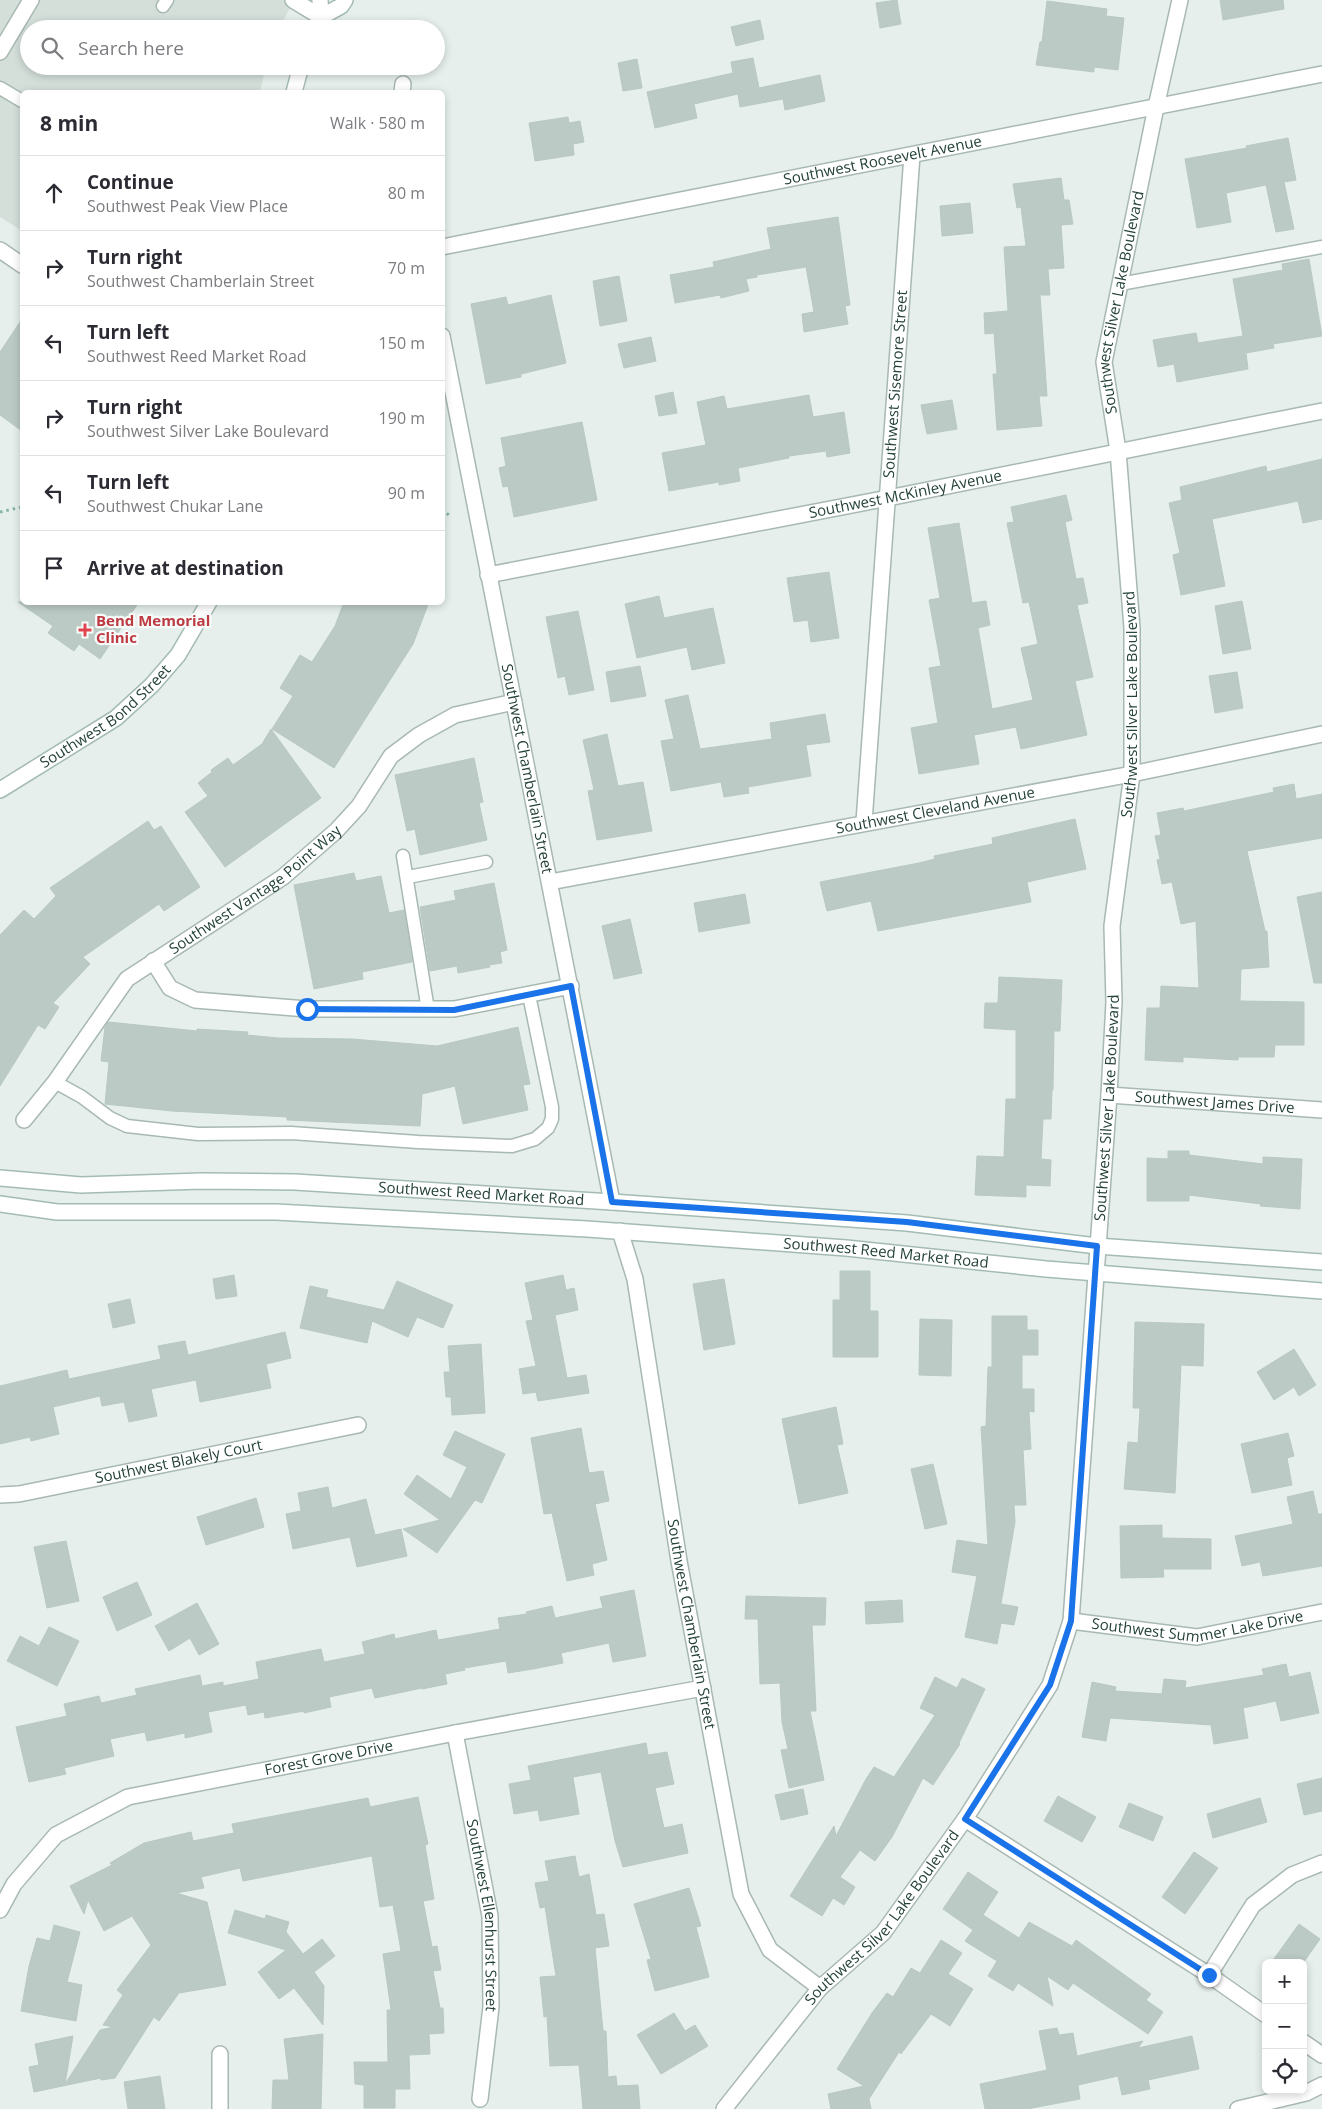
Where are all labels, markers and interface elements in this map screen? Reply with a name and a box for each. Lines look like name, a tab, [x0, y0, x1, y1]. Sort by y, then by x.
search box	[20, 20, 445, 75]
icon: search	[38, 34, 66, 62]
text: Search here	[78, 35, 184, 61]
text: 8 min	[40, 109, 98, 137]
text: Walk · 580 m	[330, 112, 425, 134]
street label: Southwest Roosevelt Avenue	[781, 130, 983, 189]
text: Continue	[87, 169, 174, 195]
icon: ahead	[40, 179, 68, 207]
text: 80 m	[388, 182, 425, 204]
street label: Southwest Silver Lake Boulevard	[1093, 189, 1148, 416]
text: Southwest Peak View Place	[87, 195, 288, 217]
text: Turn right	[87, 244, 182, 270]
icon: right	[40, 254, 68, 282]
text: 70 m	[388, 257, 425, 279]
text: Southwest Chamberlain Street	[87, 270, 314, 292]
street label: Southwest Sisemore Street	[878, 289, 911, 479]
text: Turn left	[87, 319, 169, 345]
icon: left	[40, 329, 68, 357]
text: 150 m	[379, 332, 425, 354]
text: Southwest Reed Market Road	[87, 345, 307, 367]
text: Turn right	[87, 394, 182, 420]
icon: right	[40, 404, 68, 432]
text: 190 m	[379, 407, 425, 429]
text: Southwest Silver Lake Boulevard	[87, 420, 329, 442]
street label: Southwest McKinley Avenue	[807, 464, 1003, 522]
text: Turn left	[87, 469, 169, 495]
icon: left	[40, 479, 68, 507]
text: 90 m	[388, 482, 425, 504]
text: Southwest Chukar Lane	[87, 495, 263, 517]
icon: arrive	[40, 554, 68, 582]
text: Arrive at destination	[87, 555, 284, 581]
street label: Southwest Silver Lake Boulevard	[1115, 590, 1141, 819]
place label: Bend Memorial Clinic	[96, 610, 210, 647]
marker: Bend Memorial Clinic	[78, 623, 92, 637]
street label: Southwest Bond Street	[36, 660, 174, 772]
street label: Southwest Chamberlain Street	[498, 662, 558, 875]
street label: Southwest Cleveland Avenue	[834, 781, 1036, 838]
street label: Southwest Vantage Point Way	[165, 820, 346, 958]
street label: Southwest Silver Lake Boulevard	[1089, 994, 1123, 1222]
route start	[296, 998, 319, 1021]
street label: Southwest James Drive	[1134, 1086, 1295, 1117]
street label: Southwest Reed Market Road	[378, 1176, 585, 1209]
street label: Southwest Reed Market Road	[783, 1232, 990, 1272]
street label: Southwest Blakely Court	[93, 1434, 264, 1487]
street label: Southwest Chamberlain Street	[664, 1518, 721, 1731]
street label: Southwest Summer Lake Drive	[1090, 1605, 1305, 1646]
street label: Forest Grove Drive	[263, 1734, 394, 1779]
street label: Southwest Ellenhurst Street	[463, 1817, 502, 2013]
street label: Southwest Silver Lake Boulevard	[800, 1826, 963, 2008]
map controls	[1262, 1959, 1307, 2094]
button: +	[1262, 1959, 1307, 2004]
route end	[1198, 1964, 1221, 1987]
button: −	[1262, 2004, 1307, 2049]
button: locate	[1262, 2049, 1307, 2094]

